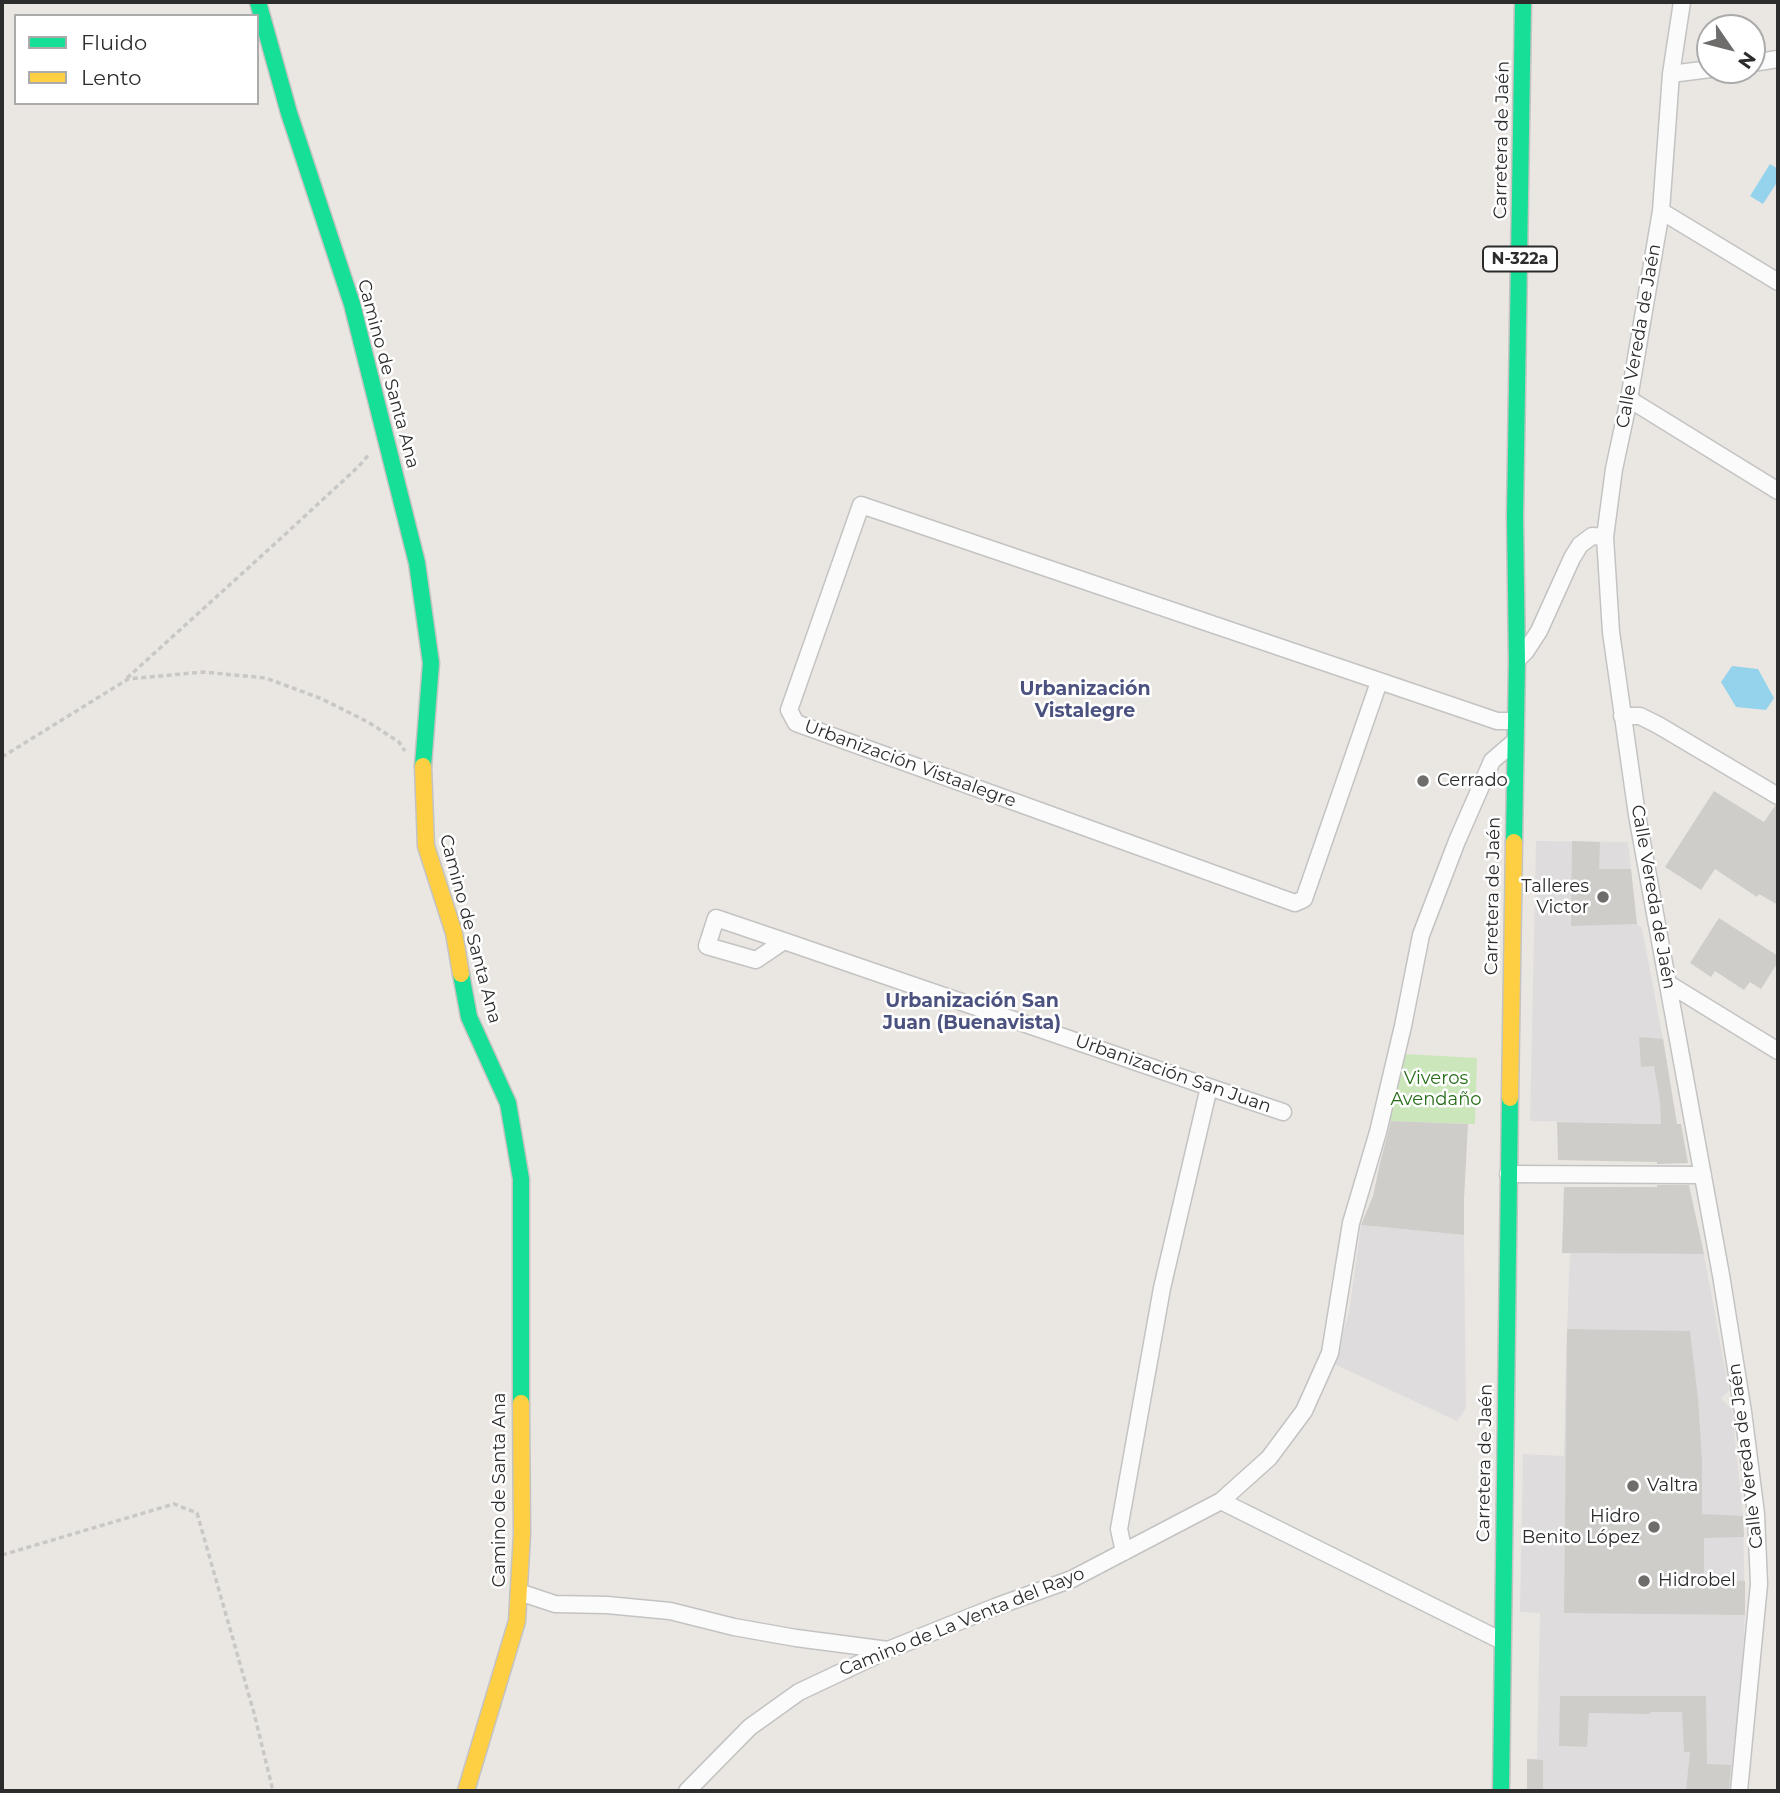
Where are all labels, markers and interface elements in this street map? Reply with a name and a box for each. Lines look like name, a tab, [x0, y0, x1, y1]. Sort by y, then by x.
legend	[14, 14, 259, 105]
north arrow	[1696, 14, 1766, 84]
text: Fluido	[81, 30, 147, 55]
text: N	[1733, 47, 1761, 73]
street label: Carretera de Jaén	[1490, 61, 1514, 219]
text: Lento	[81, 65, 141, 90]
street label: Calle Vereda de Jaén	[1612, 242, 1666, 430]
road number: N-322a	[1483, 246, 1557, 272]
street label: Camino de Santa Ana	[352, 277, 424, 471]
district label: Urbanización Vistalegre	[1019, 678, 1151, 722]
street label: Urbanización Vistaalegre	[801, 716, 1019, 812]
place label: Cerrado	[1437, 770, 1508, 792]
marker: Cerrado	[1415, 773, 1431, 789]
street label: Calle Vereda de Jaén	[1626, 803, 1680, 991]
street label: Carretera de Jaén	[1481, 817, 1505, 975]
street label: Camino de Santa Ana	[434, 832, 506, 1026]
place label: Talleres Victor	[1521, 876, 1589, 918]
marker: Talleres Victor	[1595, 889, 1611, 905]
district label: Urbanización San Juan (Buenavista)	[883, 990, 1061, 1034]
street label: Urbanización San Juan	[1072, 1030, 1274, 1118]
park label: Viveros Avendaño	[1390, 1068, 1482, 1110]
street label: Calle Vereda de Jaén	[1724, 1362, 1768, 1550]
street label: Carretera de Jaén	[1473, 1384, 1497, 1542]
street label: Camino de Santa Ana	[489, 1393, 511, 1587]
place label: Valtra	[1647, 1475, 1698, 1497]
marker: Valtra	[1625, 1478, 1641, 1494]
place label: Hidro Benito López	[1522, 1506, 1640, 1548]
marker: Hidro Benito López	[1646, 1519, 1662, 1535]
street label: Camino de La Venta del Rayo	[836, 1563, 1088, 1681]
place label: Hidrobel	[1658, 1570, 1736, 1592]
marker: Hidrobel	[1636, 1573, 1652, 1589]

